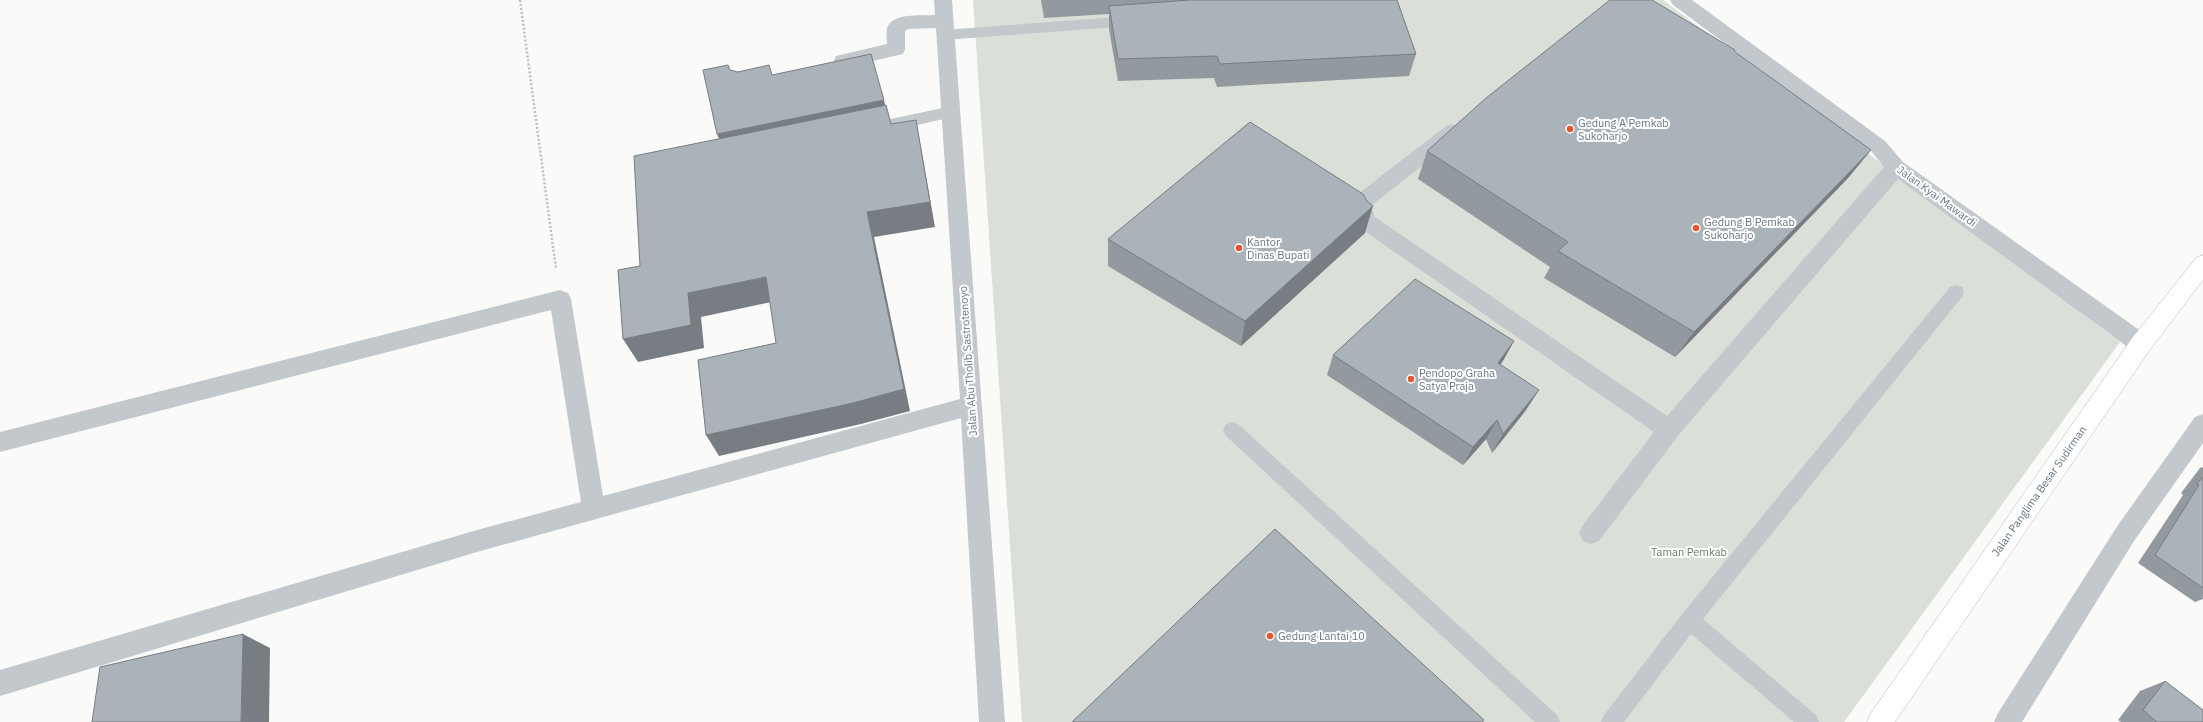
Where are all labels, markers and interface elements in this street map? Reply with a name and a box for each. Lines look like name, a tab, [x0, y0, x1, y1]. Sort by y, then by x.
place label: Gedung A Pemkab Sukoharjo	[1578, 116, 1669, 143]
marker: Gedung A Pemkab Sukoharjo	[1565, 124, 1575, 134]
street label: Jalan Kyai Mawardi	[1895, 162, 1979, 230]
place label: Gedung B Pemkab Sukoharjo	[1704, 215, 1795, 242]
marker: Gedung B Pemkab Sukoharjo	[1691, 223, 1701, 233]
place label: Kantor Dinas Bupati	[1247, 235, 1310, 262]
marker: Kantor Dinas Bupati	[1234, 243, 1244, 253]
street label: Jalan Abu Tholib Sastrotenoyo	[956, 286, 980, 436]
place label: Pendopo Graha Satya Praja	[1419, 366, 1495, 393]
marker: Pendopo Graha Satya Praja	[1406, 374, 1416, 384]
street label: Jalan Panglima Besar Sudirman	[1988, 423, 2090, 559]
park label: Taman Pemkab	[1651, 545, 1727, 559]
place label: Gedung Lantai 10	[1278, 629, 1365, 643]
marker: Gedung Lantai 10	[1265, 631, 1275, 641]

